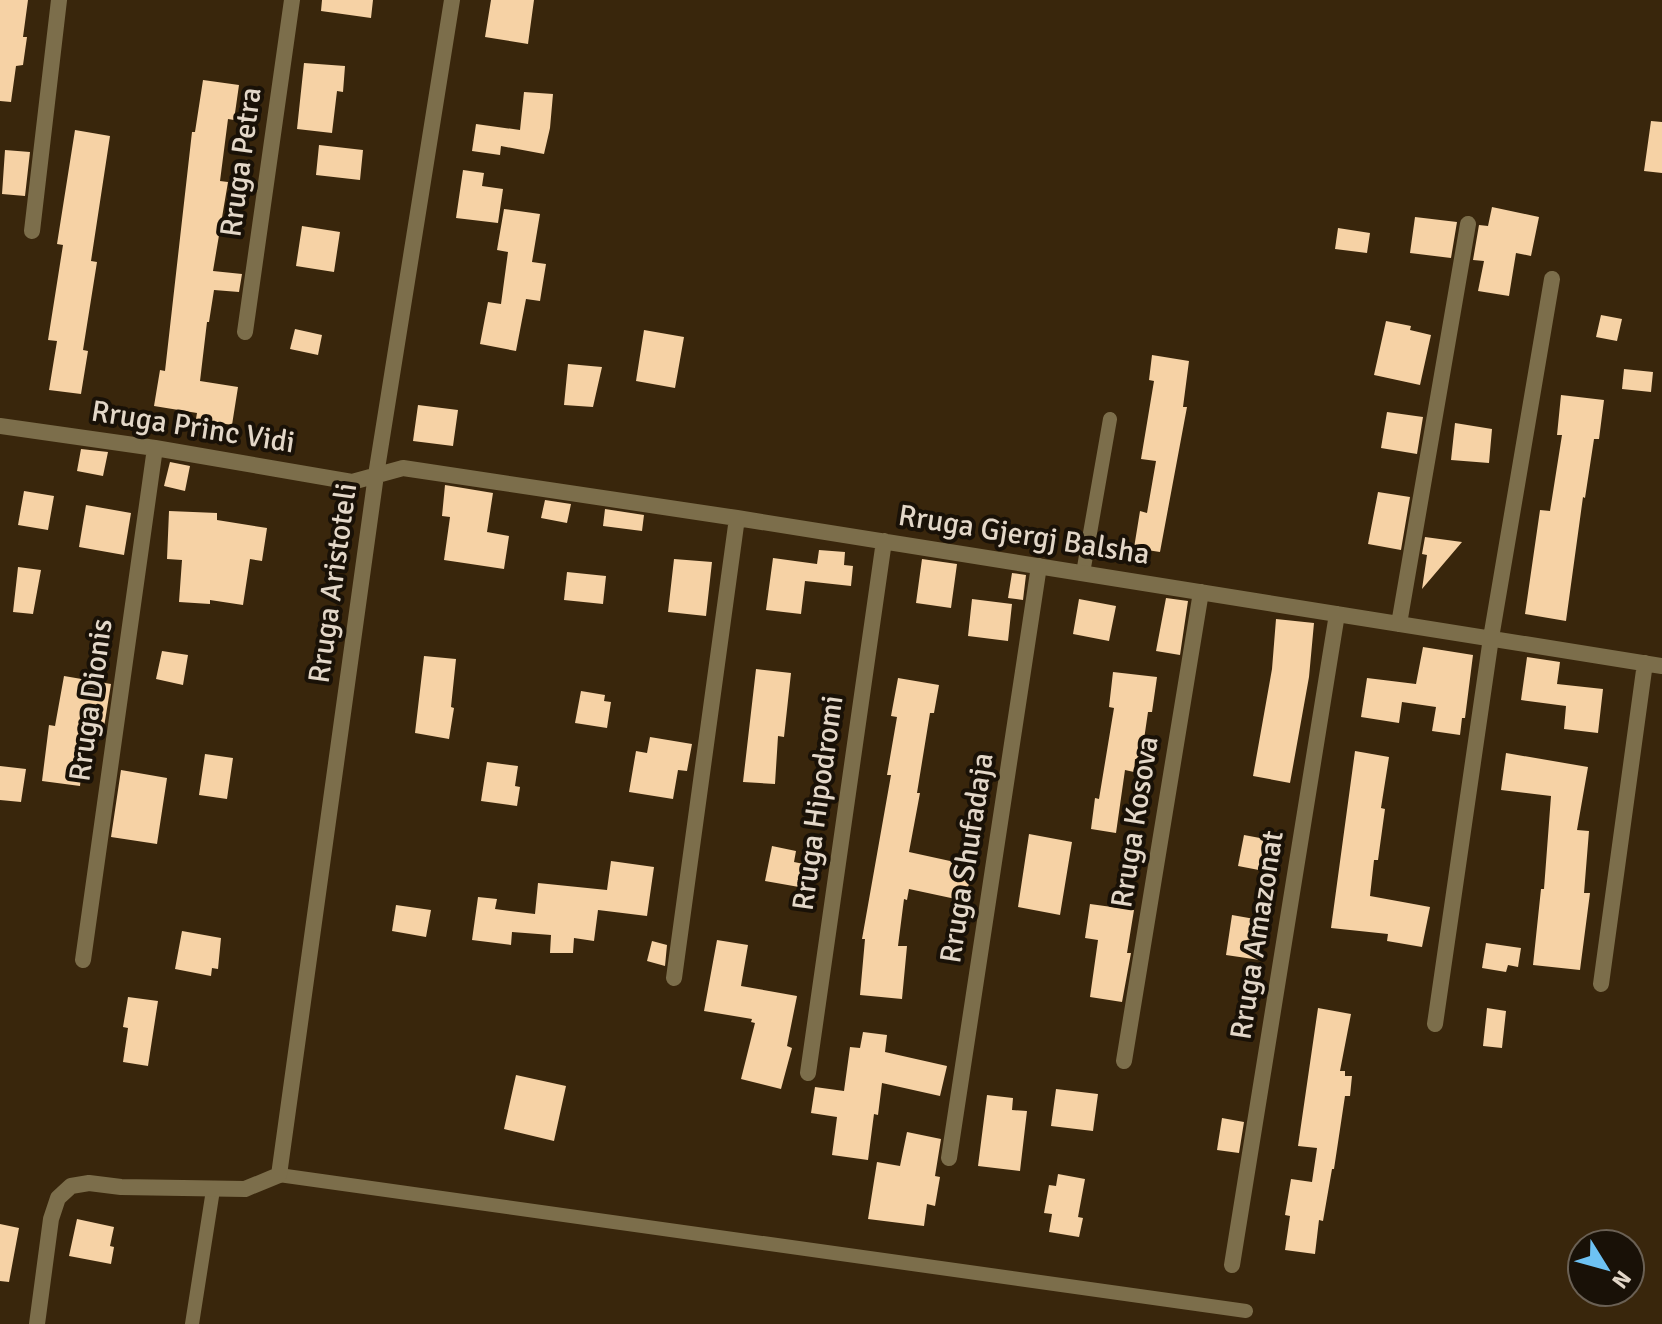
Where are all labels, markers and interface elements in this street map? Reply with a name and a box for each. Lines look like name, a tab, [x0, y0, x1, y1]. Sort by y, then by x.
street label: Rruga Petra	[212, 85, 270, 239]
street label: Rruga Princ Vidi	[88, 393, 298, 461]
street label: Rruga Aristoteli	[301, 480, 365, 686]
street label: Rruga Gjergj Balsha	[896, 497, 1152, 573]
street label: Rruga Dionis	[61, 616, 121, 784]
street label: Rruga Hipodromi	[785, 693, 851, 913]
street label: Rruga Kosova	[1103, 734, 1167, 910]
street label: Rruga Shufadaja	[932, 750, 1002, 966]
street label: Rruga Amazonat	[1222, 828, 1292, 1042]
north arrow	[1566, 1228, 1646, 1308]
text: N	[1606, 1265, 1637, 1294]

